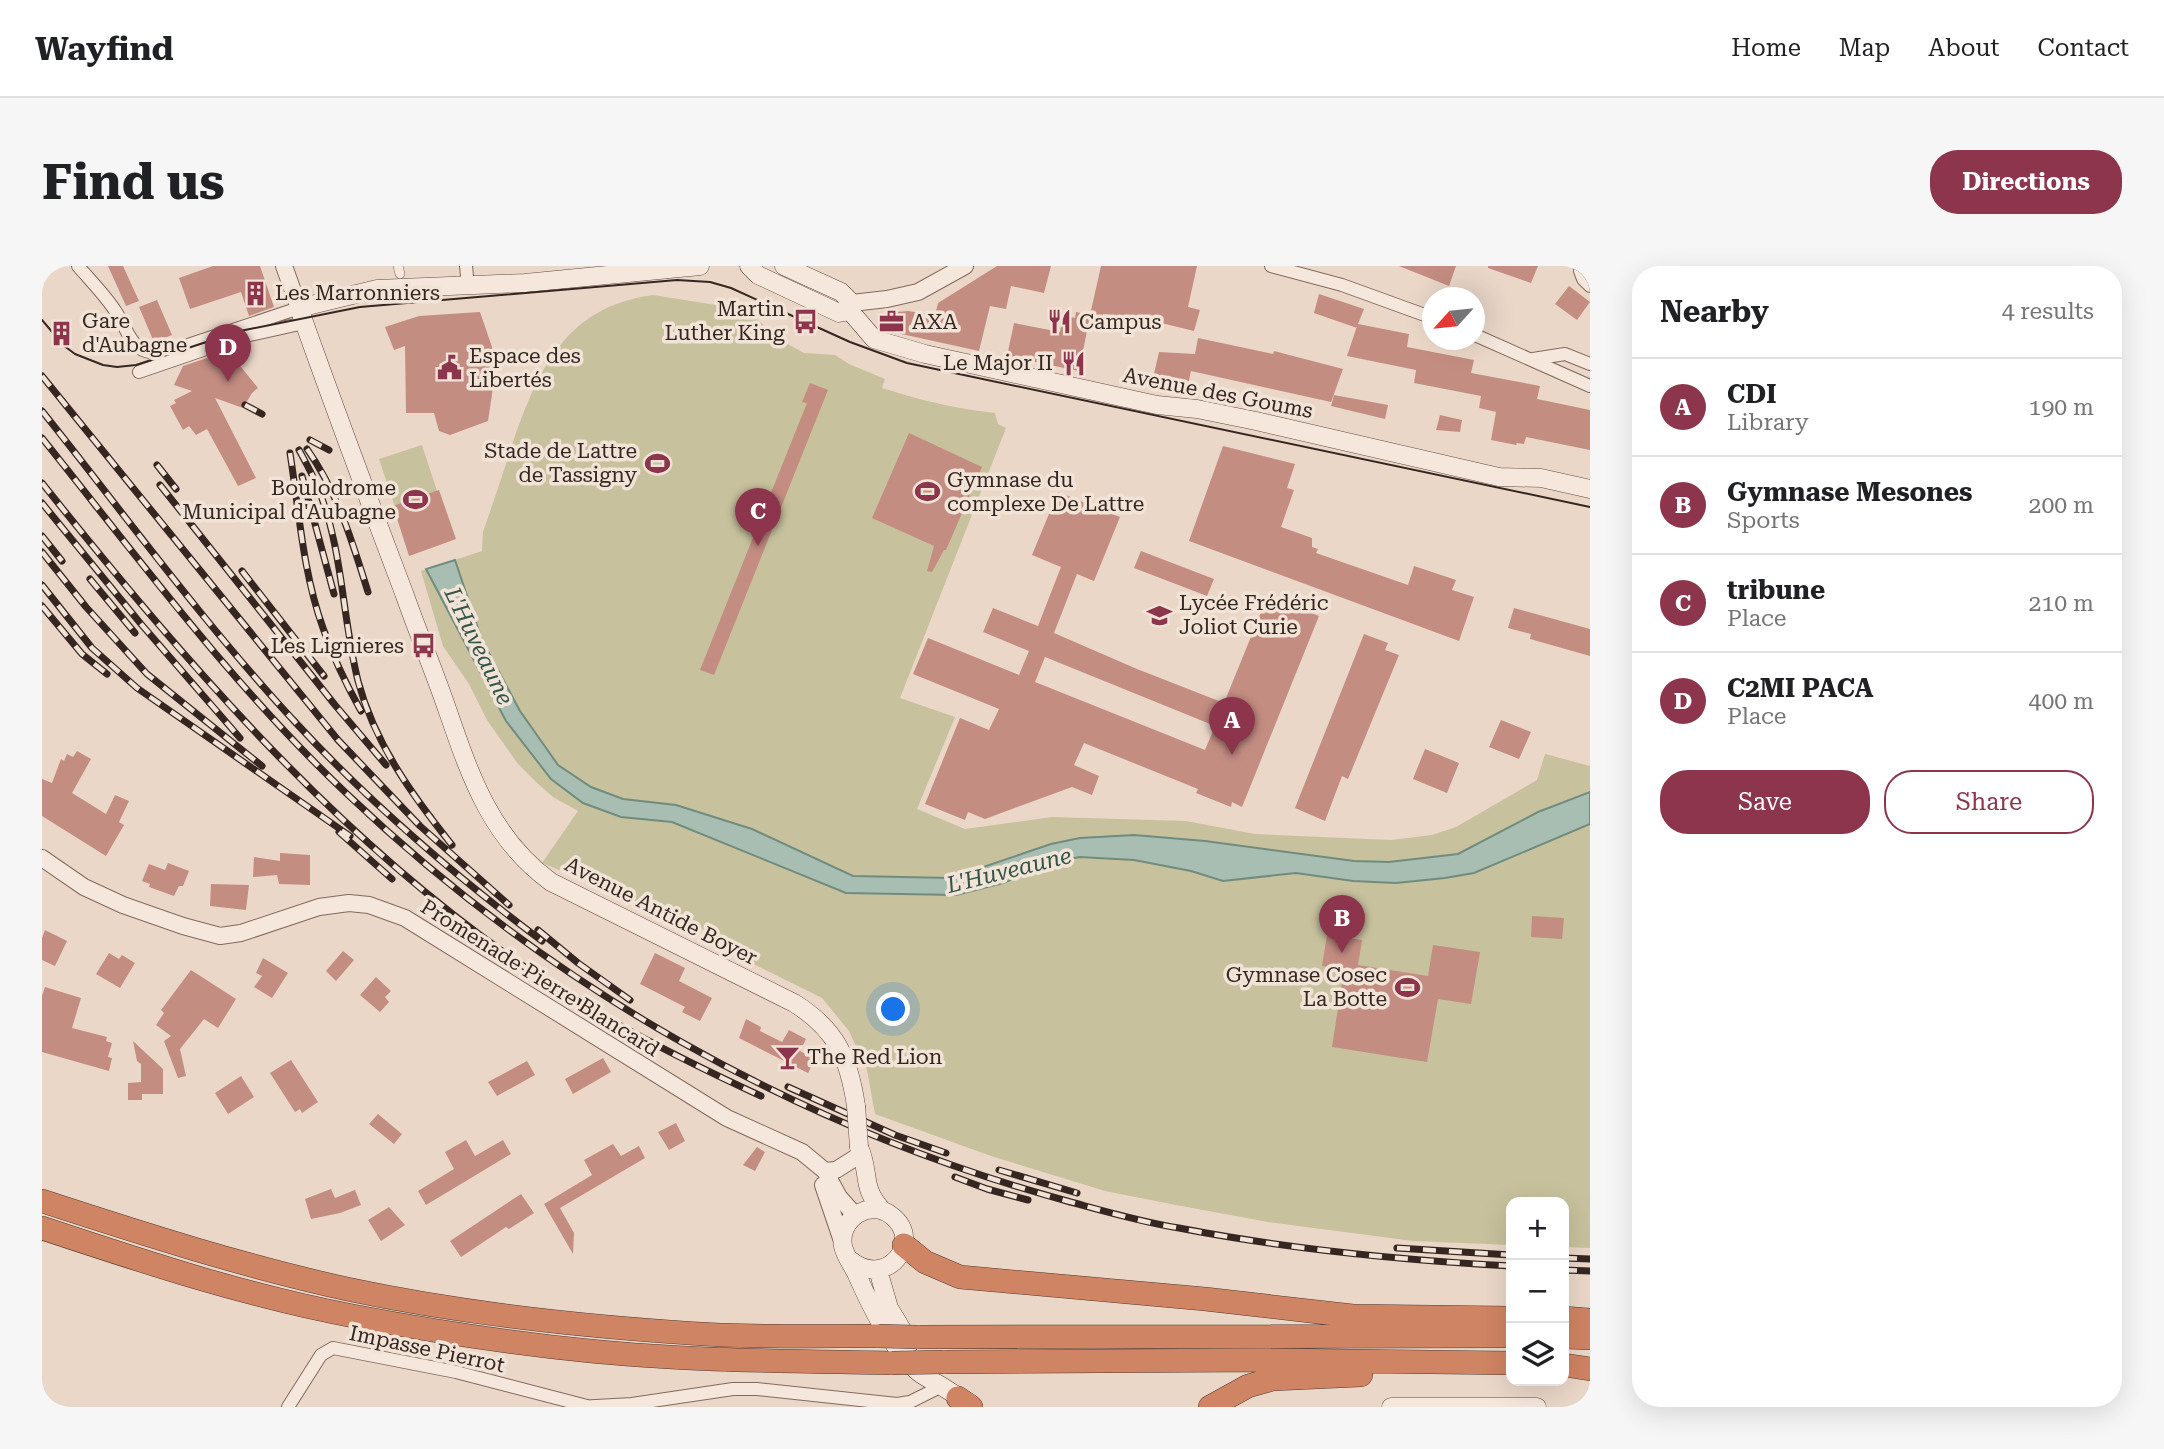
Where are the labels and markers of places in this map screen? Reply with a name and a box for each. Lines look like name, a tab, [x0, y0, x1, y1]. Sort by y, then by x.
building icon: Les Marronniers	[241, 279, 269, 307]
place label: Les Marronniers	[275, 281, 440, 305]
place label: Martin Luther King	[665, 297, 785, 345]
bus stop icon: Martin Luther King	[791, 307, 819, 335]
office icon: AXA	[878, 308, 906, 336]
restaurant icon: Campus	[1045, 308, 1073, 336]
place label: Gare d'Aubagne	[82, 309, 187, 357]
place label: AXA	[912, 310, 958, 334]
place label: Campus	[1079, 310, 1161, 334]
building icon: Gare d'Aubagne	[48, 319, 76, 347]
pin: D	[205, 324, 251, 382]
place label: Espace des Libertés	[469, 344, 581, 392]
restaurant icon: Le Major II	[1059, 349, 1087, 377]
place label: Le Major II	[943, 351, 1053, 375]
public building icon: Espace des Libertés	[435, 354, 463, 382]
place label: Stade de Lattre de Tassigny	[484, 439, 638, 487]
sports icon: Stade de Lattre de Tassigny	[643, 449, 671, 477]
place label: Gymnase du complexe De Lattre	[947, 468, 1144, 516]
place label: Boulodrome Municipal d'Aubagne	[182, 476, 396, 524]
sports icon: Gymnase du complexe De Lattre	[913, 478, 941, 506]
sports icon: Boulodrome Municipal d'Aubagne	[402, 486, 430, 514]
pin: C	[735, 488, 781, 546]
place label: Lycée Frédéric Joliot Curie	[1179, 591, 1329, 639]
school or university icon: Lycée Frédéric Joliot Curie	[1145, 601, 1173, 629]
bus stop icon: Les Lignieres	[410, 632, 438, 660]
place label: Les Lignieres	[271, 634, 404, 658]
pin: A	[1209, 697, 1255, 755]
pin: B	[1319, 895, 1365, 953]
place label: Gymnase Cosec La Botte	[1226, 963, 1387, 1011]
sports icon: Gymnase Cosec La Botte	[1393, 973, 1421, 1001]
bar icon: The Red Lion	[773, 1043, 801, 1071]
place label: The Red Lion	[807, 1045, 943, 1069]

